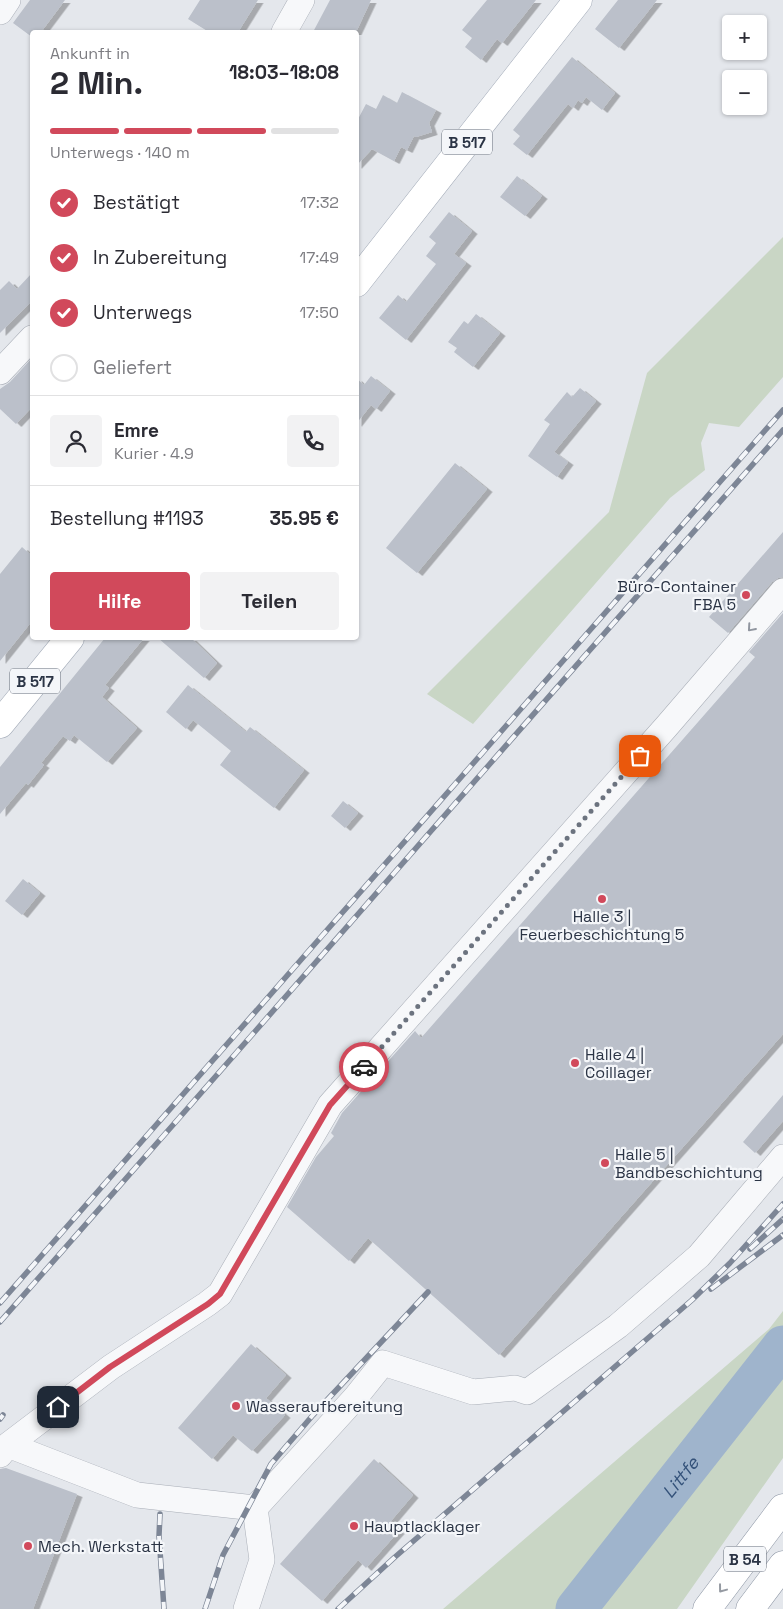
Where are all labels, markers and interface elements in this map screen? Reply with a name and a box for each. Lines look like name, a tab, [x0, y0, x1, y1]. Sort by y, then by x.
map controls	[722, 15, 767, 115]
button: +	[722, 15, 767, 60]
text: Ankunft in	[50, 43, 130, 64]
text: 18:03–18:08	[229, 60, 339, 85]
text: 2 Min.	[50, 63, 143, 103]
button: −	[722, 70, 767, 115]
road number: B 517	[442, 130, 492, 154]
text: Unterwegs · 140 m	[50, 142, 190, 163]
icon: check	[50, 189, 78, 217]
text: Bestätigt	[93, 190, 180, 215]
text: 17:32	[300, 192, 339, 213]
icon: check	[50, 244, 78, 272]
text: In Zubereitung	[93, 245, 227, 270]
text: 17:49	[299, 247, 339, 268]
icon: check	[50, 299, 78, 327]
text: Unterwegs	[93, 300, 192, 325]
text: 17:50	[299, 302, 339, 323]
text: Geliefert	[93, 355, 172, 380]
button: person	[50, 415, 102, 467]
button: phone	[287, 415, 339, 467]
text: Emre	[114, 418, 159, 443]
text: Kurier · 4.9	[114, 443, 194, 464]
text: Bestellung #1193	[50, 506, 204, 531]
text: 35.95 €	[270, 506, 339, 531]
button: Hilfe	[50, 572, 190, 630]
button: Teilen	[200, 572, 339, 630]
place label: Büro-Container FBA 5	[617, 576, 736, 615]
marker: Büro-Container FBA 5	[740, 589, 752, 601]
one-way arrow	[748, 622, 757, 631]
road number: B 517	[10, 668, 60, 694]
pin	[619, 735, 661, 777]
icon: bag	[626, 742, 654, 770]
marker: Halle 3 | Feuerbeschichtung 5	[596, 893, 608, 905]
place label: Halle 3 | Feuerbeschichtung 5	[520, 906, 684, 945]
courier	[339, 1042, 389, 1092]
place label: Halle 4 | Coillager	[585, 1044, 652, 1083]
icon: car	[350, 1053, 378, 1081]
marker: Halle 4 | Coillager	[569, 1057, 581, 1069]
place label: Halle 5 | Bandbeschichtung	[615, 1144, 763, 1183]
marker: Halle 5 | Bandbeschichtung	[599, 1157, 611, 1169]
pin	[37, 1386, 79, 1428]
icon: home	[44, 1393, 72, 1421]
place label: Wasseraufbereitung	[246, 1396, 403, 1417]
marker: Wasseraufbereitung	[230, 1400, 242, 1412]
water label: Littfe	[656, 1451, 704, 1502]
place label: Hauptlacklager	[364, 1516, 480, 1537]
marker: Hauptlacklager	[348, 1520, 360, 1532]
place label: Mech. Werkstatt	[38, 1536, 163, 1557]
marker: Mech. Werkstatt	[22, 1540, 34, 1552]
road number: B 54	[724, 1546, 766, 1572]
one-way arrow	[719, 1583, 728, 1593]

